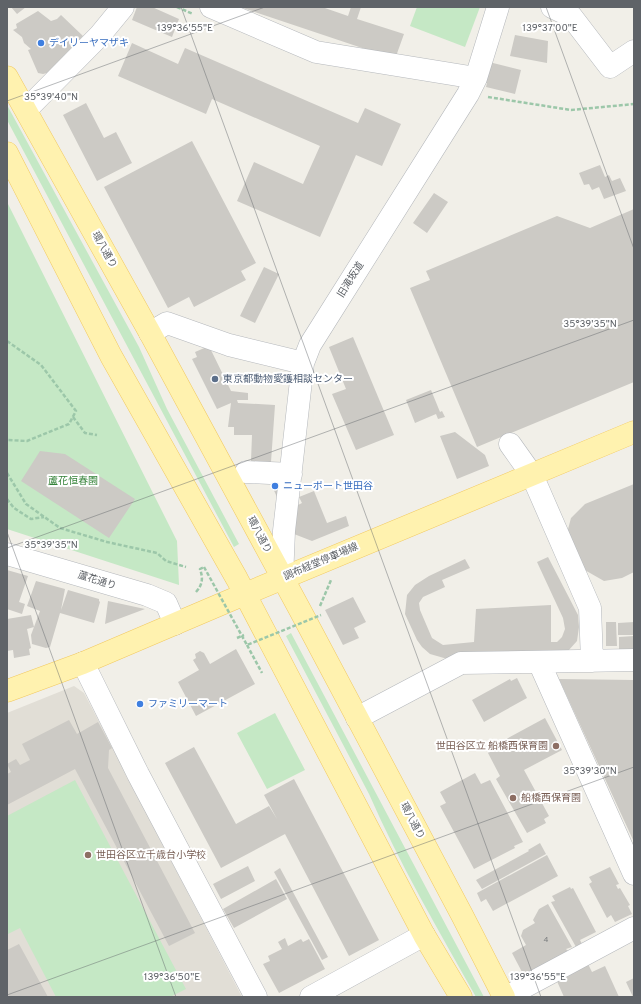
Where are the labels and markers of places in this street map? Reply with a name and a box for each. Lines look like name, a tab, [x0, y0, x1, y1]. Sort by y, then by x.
place label: デイリーヤマザキ	[49, 37, 129, 50]
marker: デイリーヤマザキ	[36, 38, 46, 48]
place label: 東京都動物愛護相談センター	[223, 373, 353, 386]
marker: 東京都動物愛護相談センター	[210, 374, 220, 384]
place label: ニューポート世田谷	[283, 480, 373, 493]
marker: ニューポート世田谷	[270, 481, 280, 491]
place label: ファミリーマート	[148, 698, 228, 711]
marker: ファミリーマート	[135, 699, 145, 709]
place label: 世田谷区立 船橋西保育園	[436, 740, 548, 753]
marker: 世田谷区立 船橋西保育園	[551, 741, 561, 751]
place label: 船橋西保育園	[521, 792, 581, 805]
marker: 船橋西保育園	[508, 793, 518, 803]
place label: 世田谷区立千歳台小学校	[96, 849, 206, 862]
marker: 世田谷区立千歳台小学校	[83, 850, 93, 860]

